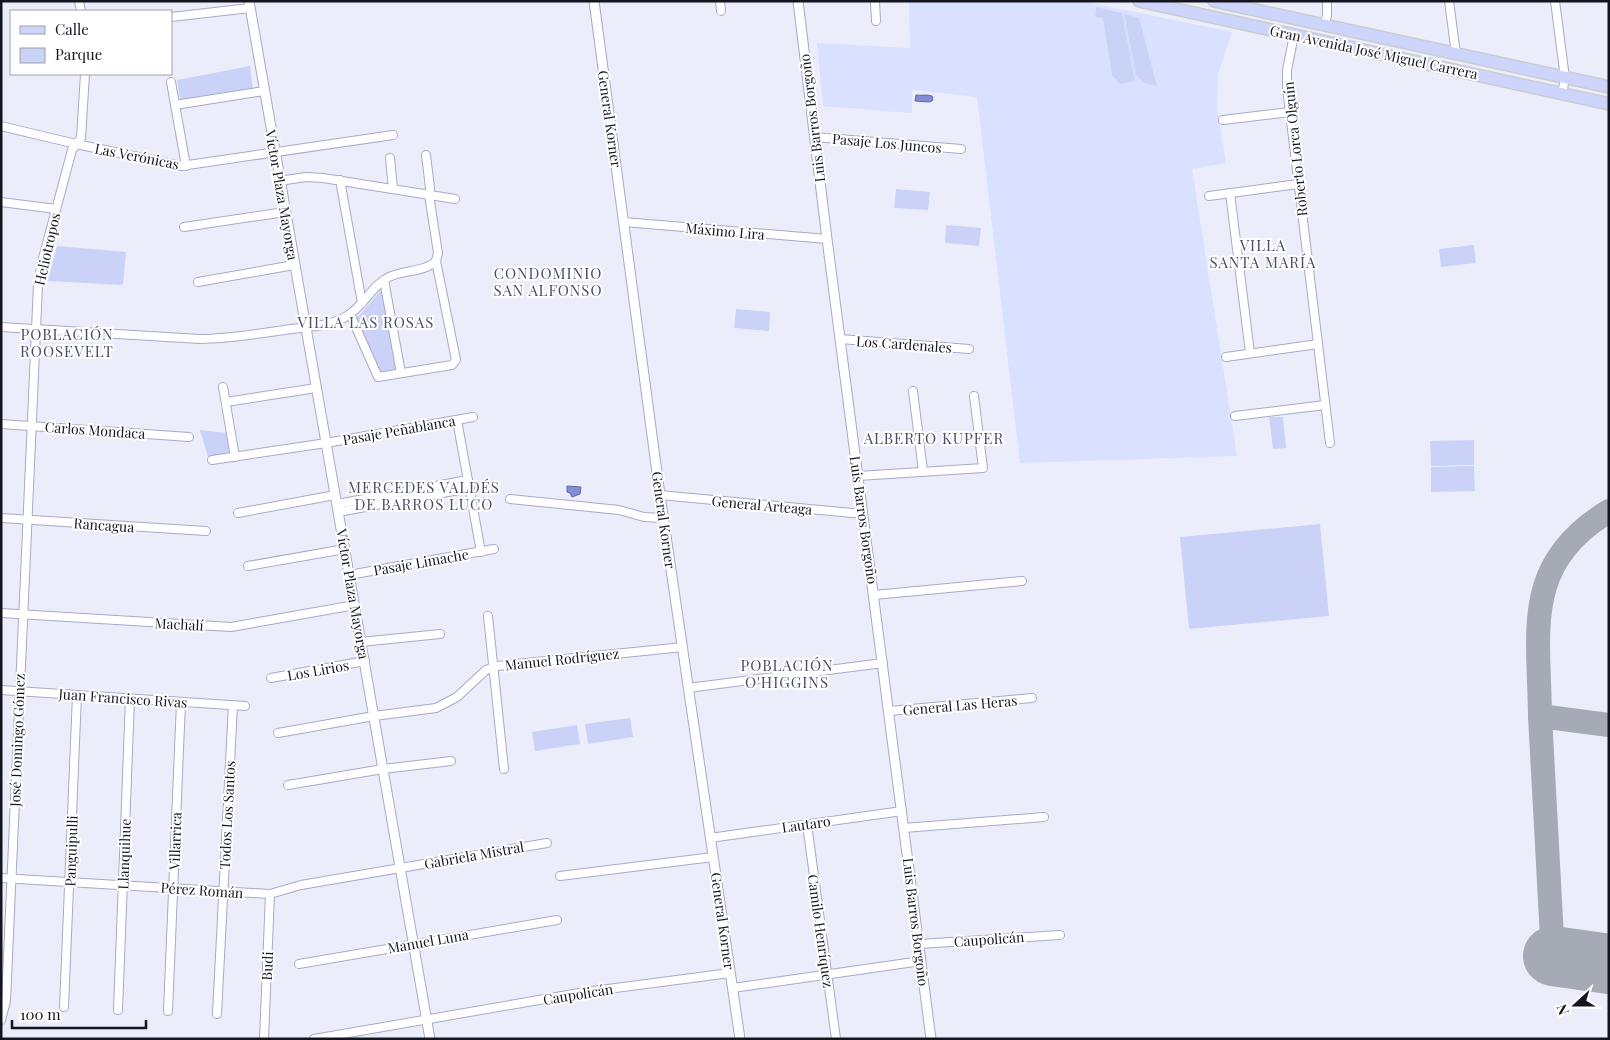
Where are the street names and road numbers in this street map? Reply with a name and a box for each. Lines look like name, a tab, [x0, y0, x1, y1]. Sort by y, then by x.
street label: Gran Avenida José Miguel Carrera	[1268, 21, 1480, 83]
street label: Luis Barros Borgoño	[795, 52, 829, 183]
street label: General Korner	[594, 69, 626, 170]
street label: Roberto Lorca Olguín	[1278, 80, 1312, 217]
street label: Víctor Plaza Mayorga	[261, 127, 303, 262]
street label: Pasaje Los Juncos	[831, 129, 943, 157]
street label: Las Verónicas	[93, 139, 181, 173]
street label: Heliotropos	[29, 211, 65, 287]
street label: Máximo Lira	[685, 218, 765, 244]
street label: Los Cardenales	[855, 331, 953, 357]
street label: Pasaje Peñablanca	[341, 411, 457, 449]
street label: Carlos Mondaca	[44, 417, 146, 443]
street label: Luis Barros Borgoño	[846, 455, 882, 586]
street label: General Korner	[648, 470, 680, 571]
street label: General Arteaga	[711, 491, 813, 519]
street label: Rancagua	[73, 513, 135, 537]
street label: Víctor Plaza Mayorga	[332, 526, 374, 661]
street label: Pasaje Limache	[372, 544, 470, 580]
street label: Machalí	[154, 613, 204, 635]
street label: Manuel Rodríguez	[504, 644, 620, 674]
street label: Los Lirios	[286, 655, 350, 685]
street label: José Domingo Gómez	[5, 673, 29, 808]
street label: Juan Francisco Rivas	[57, 684, 188, 712]
street label: General Las Heras	[902, 691, 1018, 719]
street label: Todos Los Santos	[215, 760, 239, 870]
street label: Lautaro	[780, 811, 832, 837]
street label: Villarrica	[164, 812, 186, 871]
street label: Panguipulli	[60, 815, 82, 887]
street label: Llanquihue	[113, 818, 135, 890]
street label: Gabriela Mistral	[423, 837, 525, 873]
street label: Luis Barros Borgoño	[899, 857, 933, 988]
street label: General Korner	[707, 871, 739, 972]
street label: Camilo Henríquez	[804, 873, 838, 989]
street label: Pérez Román	[160, 878, 245, 902]
street label: Manuel Luna	[386, 925, 470, 957]
street label: Caupolicán	[953, 927, 1026, 951]
street label: Budi	[257, 951, 277, 981]
street label: Caupolicán	[542, 979, 615, 1009]

